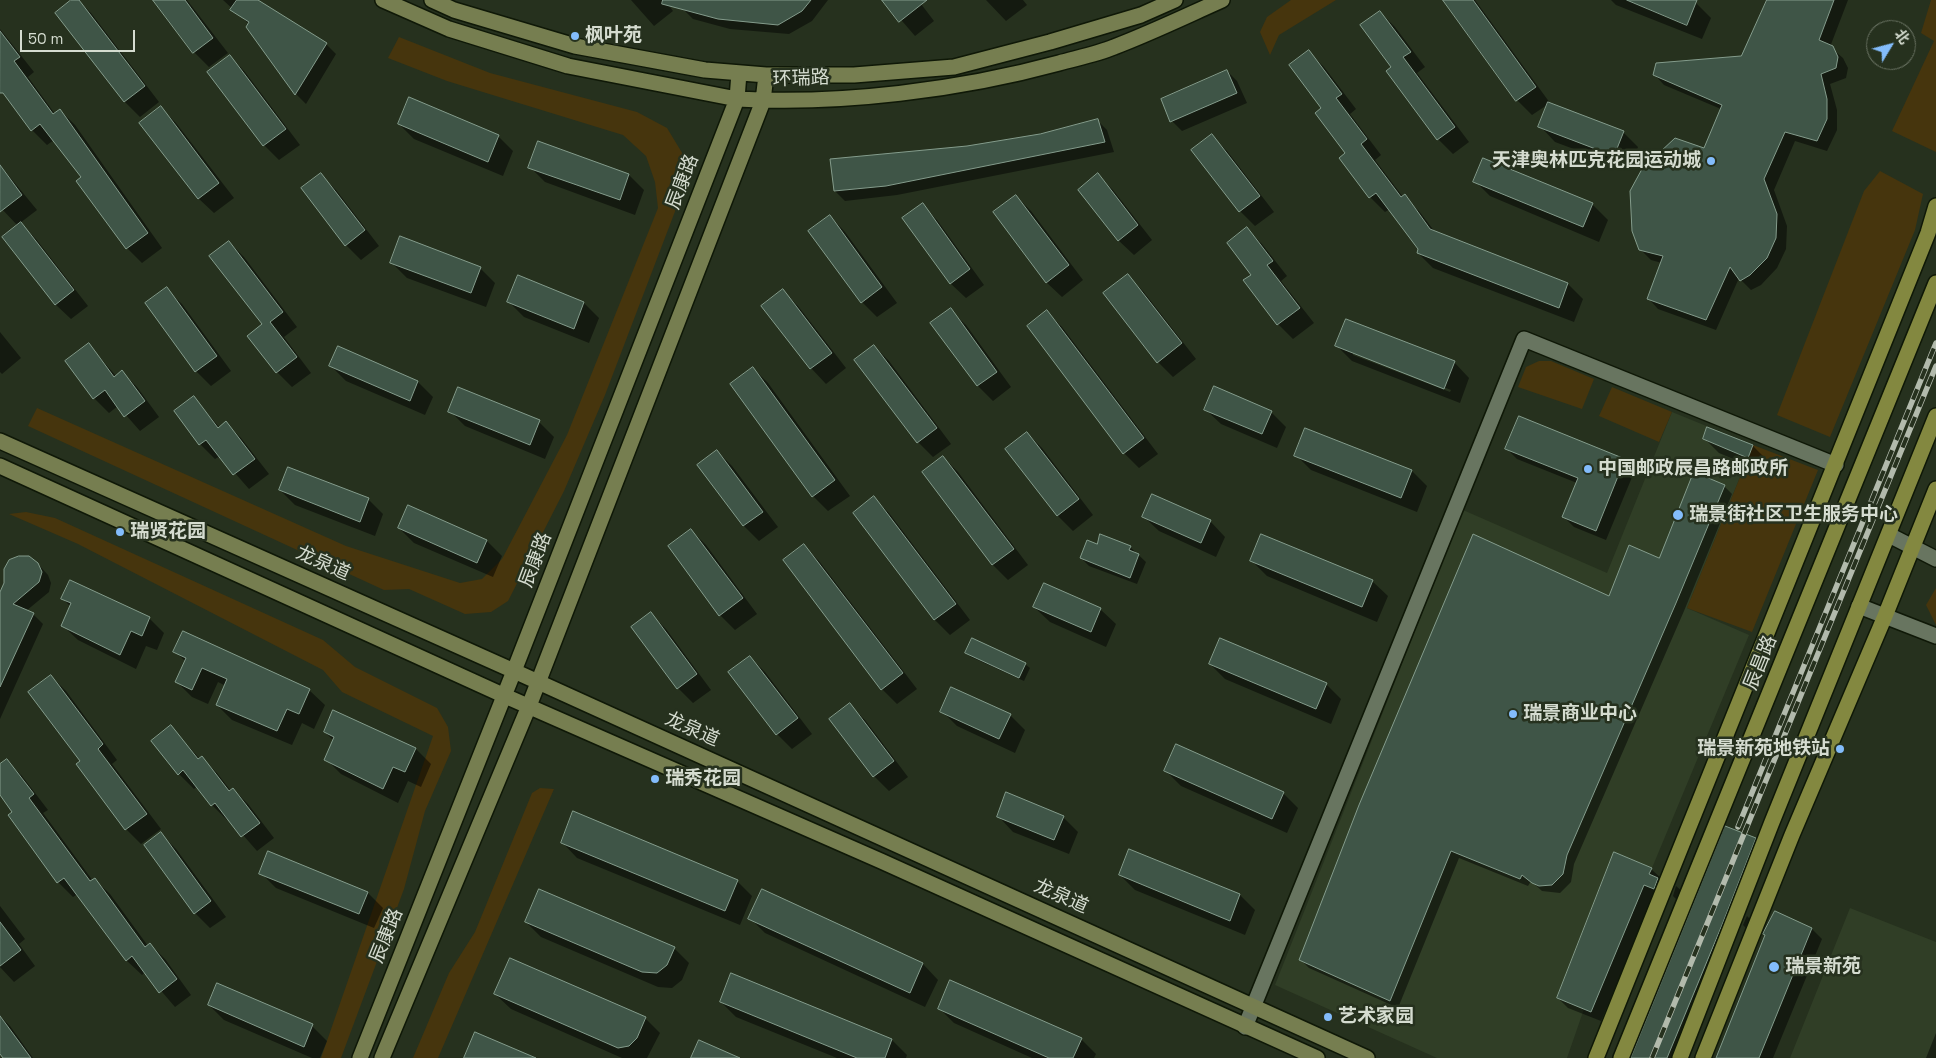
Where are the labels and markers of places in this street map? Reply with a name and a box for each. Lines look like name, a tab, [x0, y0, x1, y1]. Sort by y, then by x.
place label: 枫叶苑	[585, 25, 642, 47]
marker: 枫叶苑	[569, 30, 581, 42]
place label: 天津奥林匹克花园运动城	[1492, 150, 1701, 172]
marker: 天津奥林匹克花园运动城	[1705, 155, 1717, 167]
place label: 中国邮政辰昌路邮政所	[1598, 458, 1788, 480]
marker: 中国邮政辰昌路邮政所	[1582, 463, 1594, 475]
place label: 瑞景街社区卫生服务中心	[1689, 504, 1898, 526]
marker: 瑞景街社区卫生服务中心	[1671, 508, 1685, 522]
place label: 瑞贤花园	[130, 521, 206, 543]
marker: 瑞贤花园	[114, 526, 126, 538]
place label: 瑞景商业中心	[1523, 703, 1637, 725]
marker: 瑞景商业中心	[1507, 708, 1519, 720]
place label: 瑞景新苑地铁站	[1697, 738, 1830, 760]
marker: 瑞景新苑地铁站	[1834, 743, 1846, 755]
place label: 瑞秀花园	[665, 768, 741, 790]
marker: 瑞秀花园	[649, 773, 661, 785]
place label: 瑞景新苑	[1785, 956, 1861, 978]
marker: 瑞景新苑	[1767, 960, 1781, 974]
place label: 艺术家园	[1338, 1006, 1414, 1028]
marker: 艺术家园	[1322, 1011, 1334, 1023]

